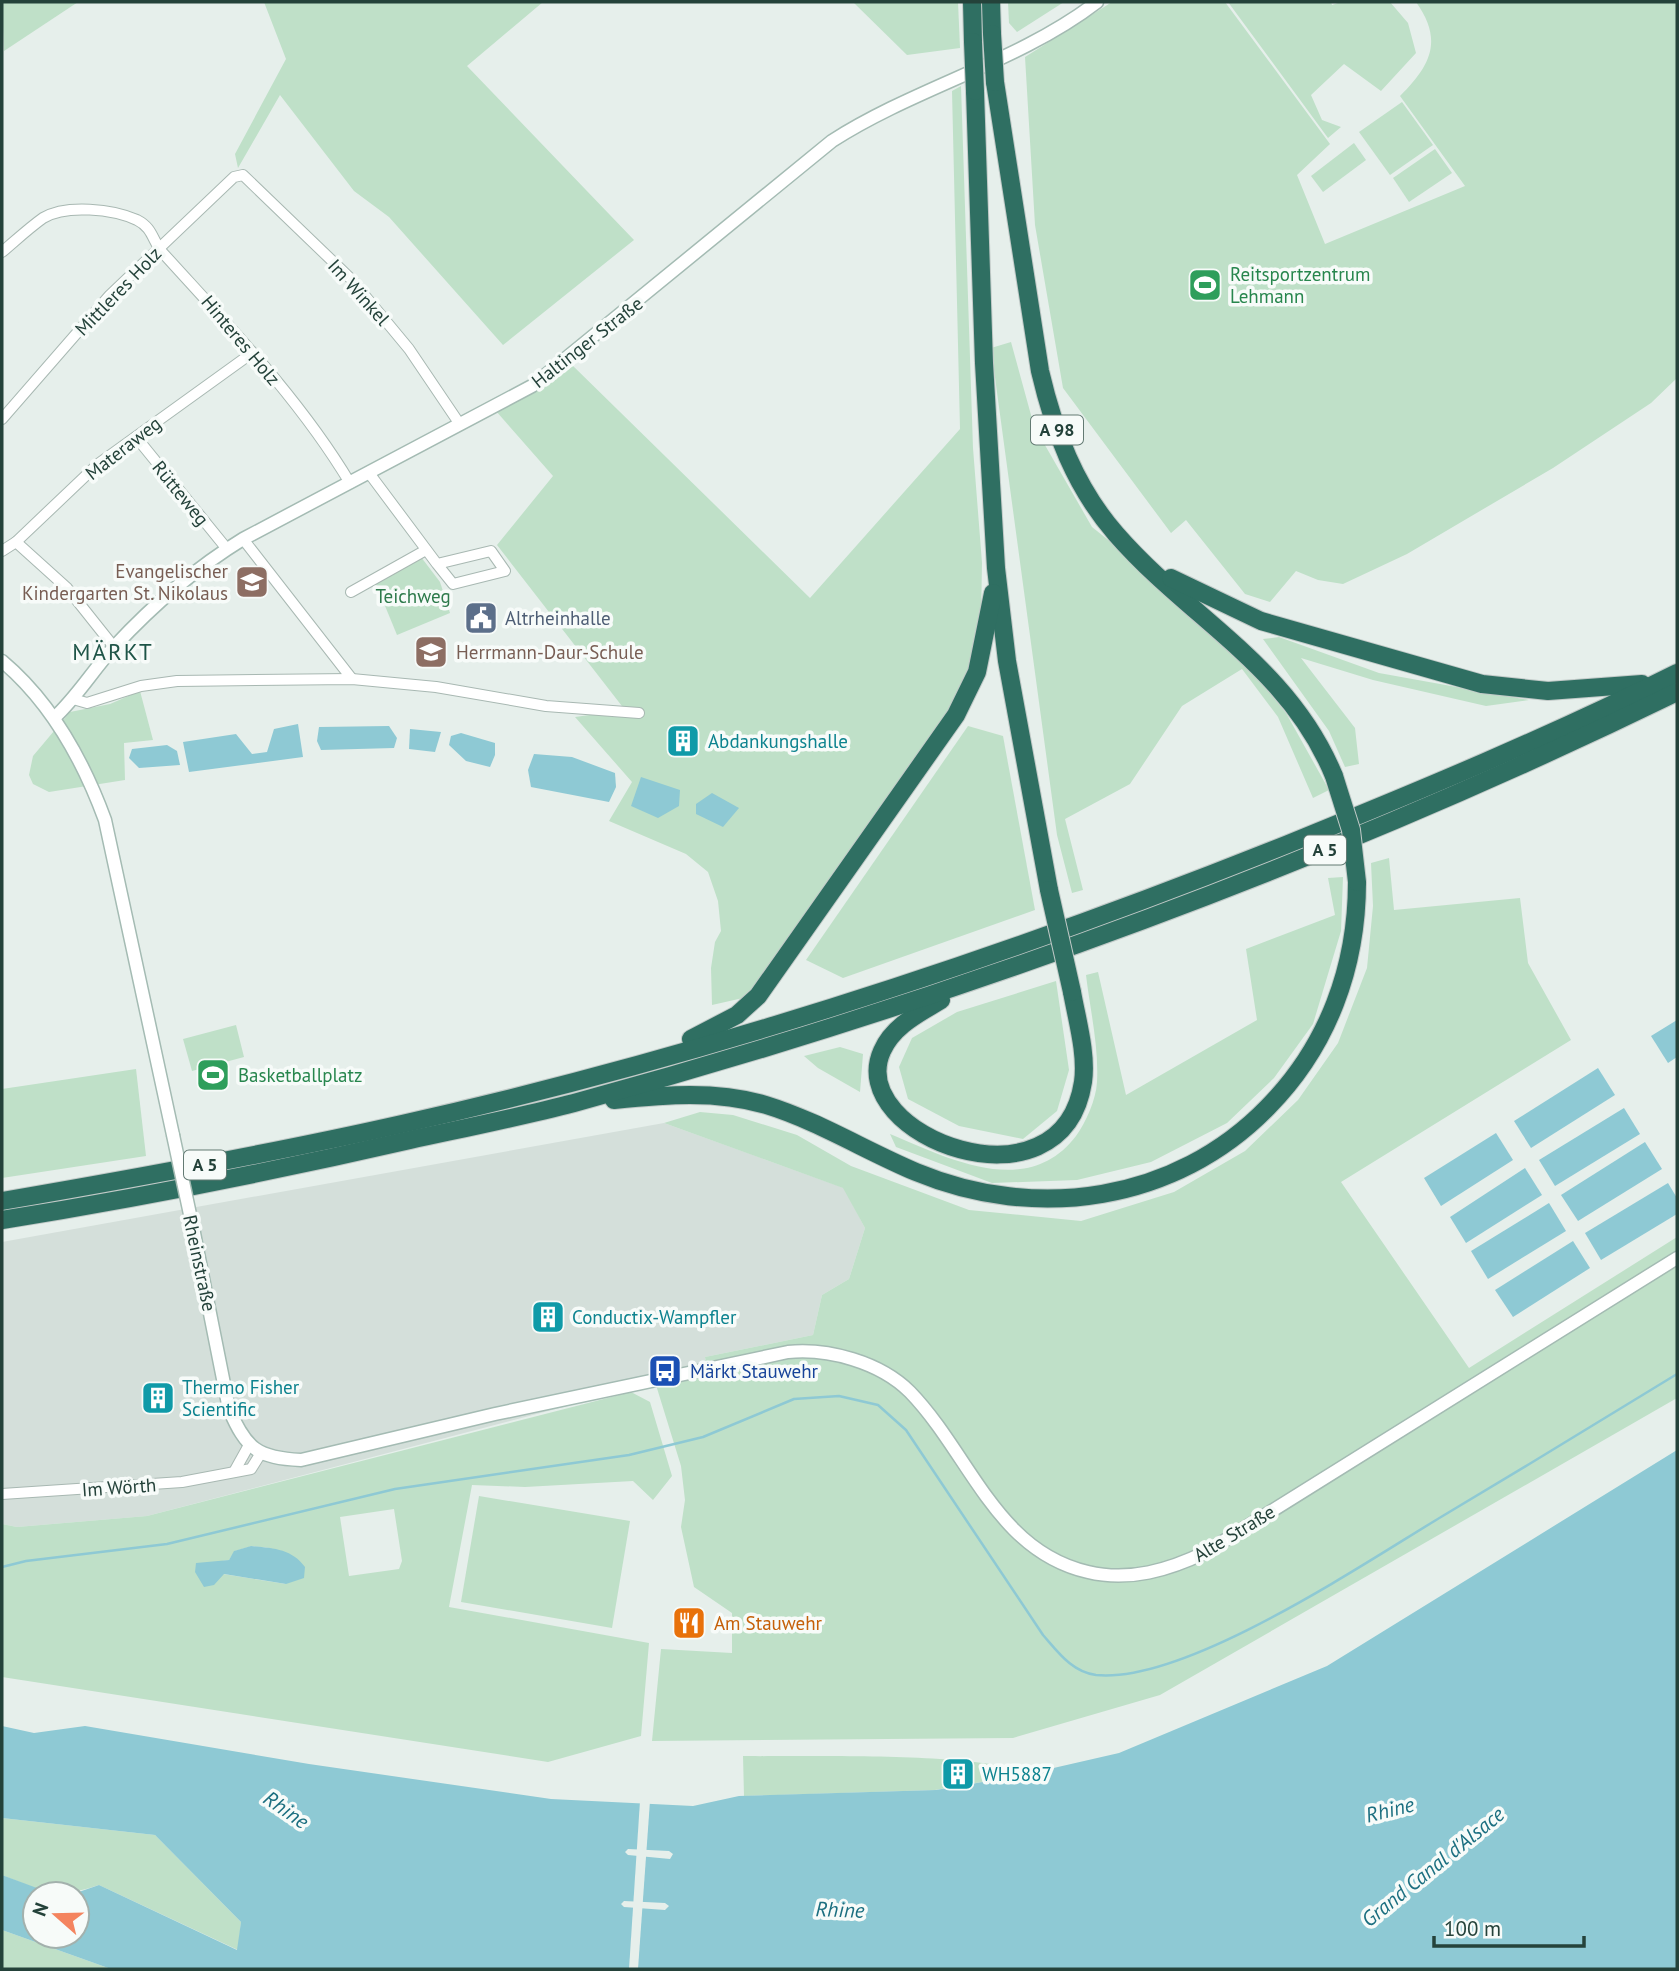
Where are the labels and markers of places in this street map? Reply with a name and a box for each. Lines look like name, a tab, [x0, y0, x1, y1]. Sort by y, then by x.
place label: Reitsportzentrum Lehmann	[1230, 262, 1370, 308]
sports icon: Reitsportzentrum Lehmann	[1186, 266, 1224, 304]
place label: Evangelischer Kindergarten St. Nikolaus	[22, 559, 229, 605]
school or university icon: Evangelischer Kindergarten St. Nikolaus	[233, 563, 271, 601]
public building icon: Altrheinhalle	[462, 599, 500, 637]
place label: Altrheinhalle	[505, 606, 611, 630]
school or university icon: Herrmann-Daur-Schule	[412, 633, 450, 671]
place label: Herrmann-Daur-Schule	[456, 640, 644, 664]
building icon: Abdankungshalle	[664, 722, 702, 760]
place label: Abdankungshalle	[708, 729, 848, 753]
sports icon: Basketballplatz	[194, 1056, 232, 1094]
place label: Basketballplatz	[238, 1063, 362, 1087]
building icon: Conductix-Wampfler	[529, 1298, 567, 1336]
place label: Conductix-Wampfler	[572, 1305, 737, 1329]
bus stop icon: Märkt Stauwehr	[646, 1352, 684, 1390]
place label: Märkt Stauwehr	[690, 1359, 819, 1383]
place label: Thermo Fisher Scientific	[182, 1375, 300, 1421]
building icon: Thermo Fisher Scientific	[139, 1379, 177, 1417]
restaurant icon: Am Stauwehr	[670, 1604, 708, 1642]
place label: Am Stauwehr	[714, 1611, 823, 1635]
building icon: WH5887	[939, 1755, 977, 1793]
place label: WH5887	[982, 1762, 1052, 1786]

